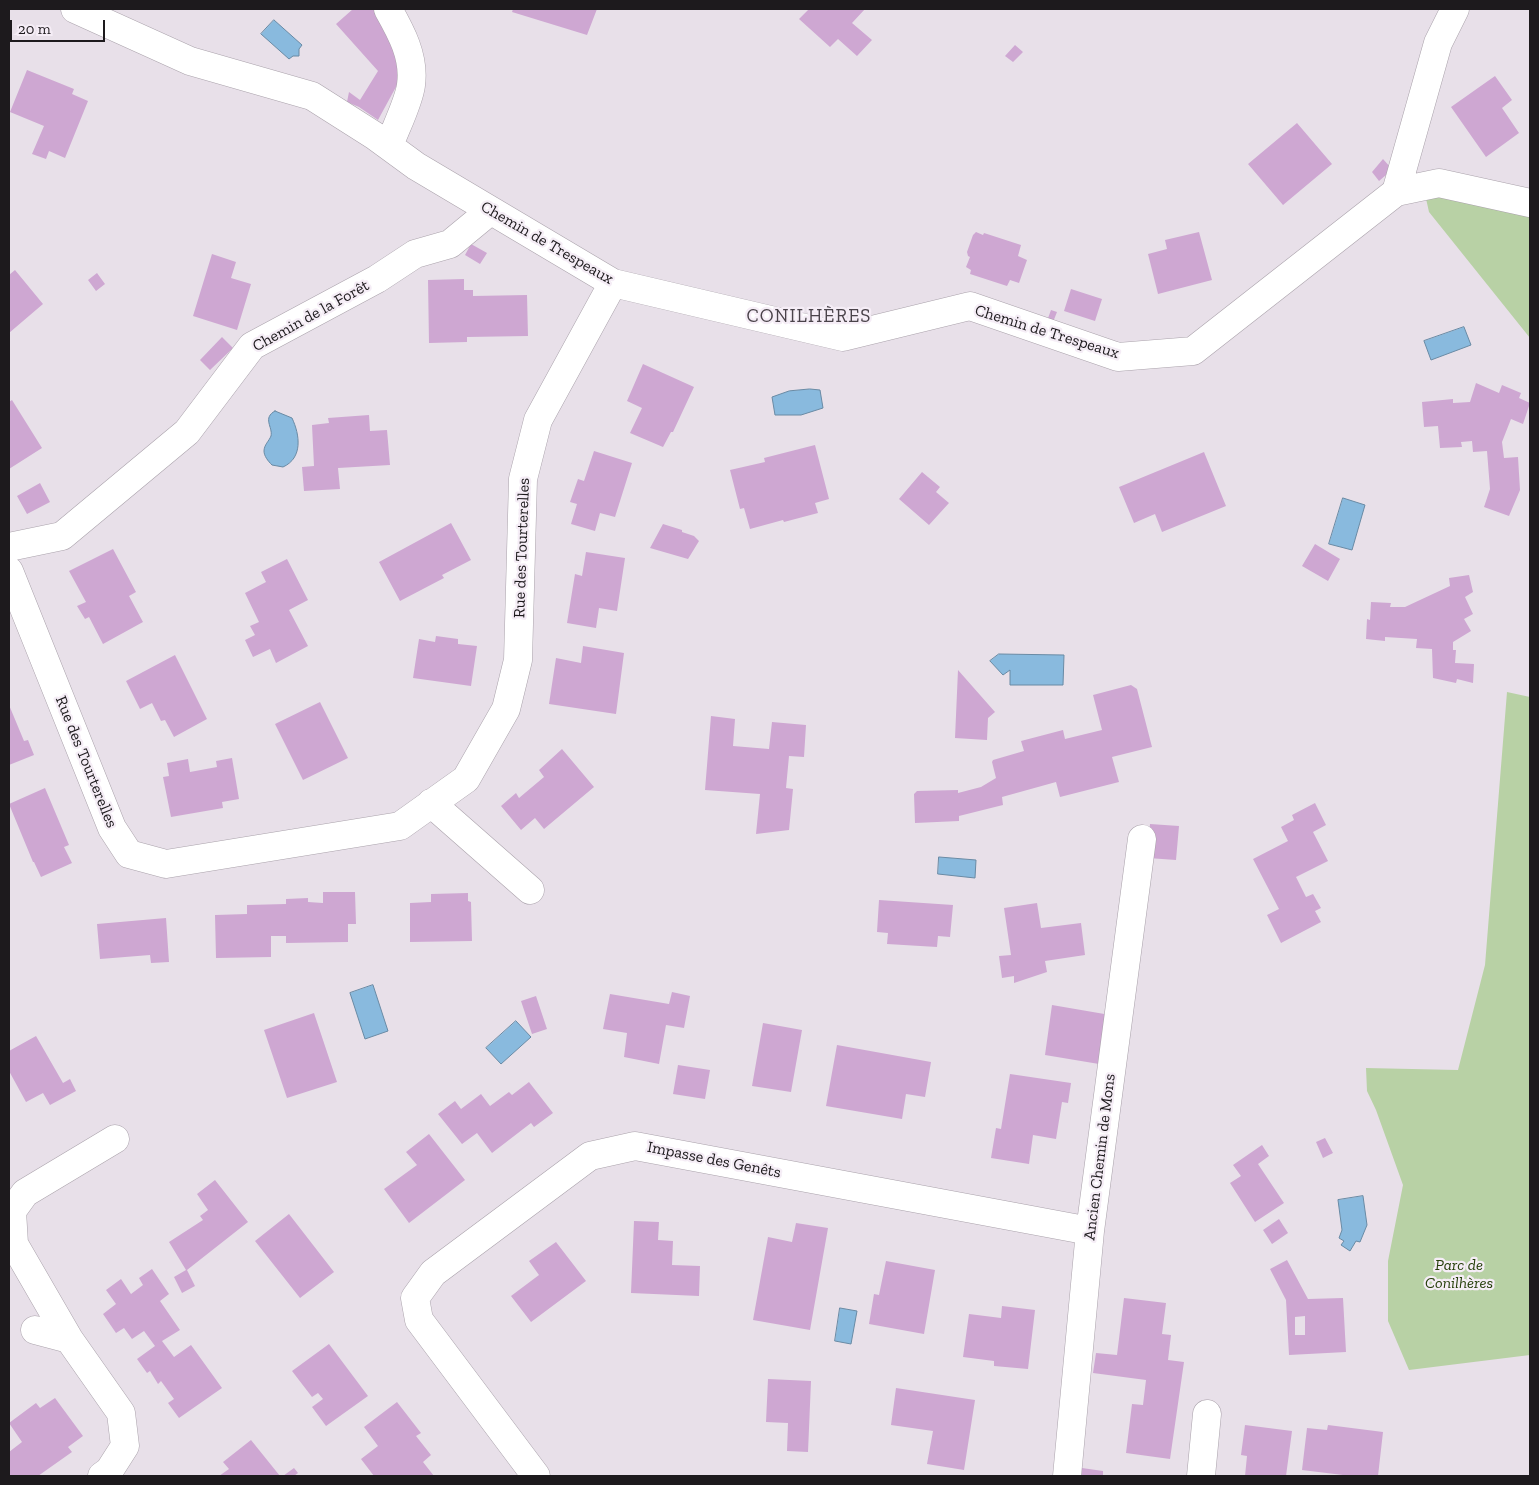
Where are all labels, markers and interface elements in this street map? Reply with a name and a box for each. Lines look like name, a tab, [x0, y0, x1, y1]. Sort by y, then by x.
scale bar	[12, 10, 108, 42]
text: 20 m	[18, 20, 51, 38]
street label: Chemin de Trespeaux	[477, 197, 617, 289]
street label: Chemin de la Forêt	[249, 276, 373, 356]
street label: Chemin de Trespeaux	[972, 301, 1122, 363]
district label: CONILHÈRES	[745, 306, 873, 328]
street label: Rue des Tourterelles	[510, 477, 534, 619]
street label: Rue des Tourterelles	[51, 693, 121, 831]
street label: Ancien Chemin de Mons	[1080, 1073, 1120, 1241]
street label: Impasse des Genêts	[646, 1138, 782, 1182]
park label: Parc de Conilhères	[1425, 1255, 1493, 1293]

